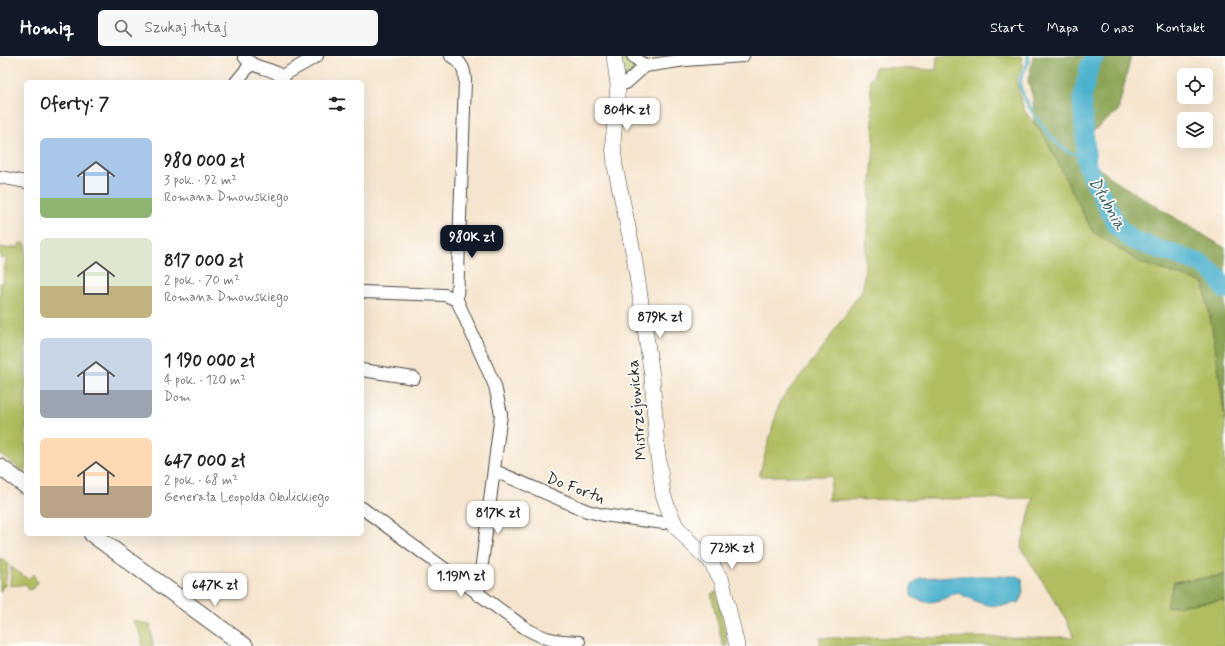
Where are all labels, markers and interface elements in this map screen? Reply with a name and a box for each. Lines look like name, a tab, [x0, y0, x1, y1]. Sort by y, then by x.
search box	[98, 10, 378, 46]
text: Homiq	[20, 16, 74, 41]
icon: search	[112, 17, 134, 39]
text: Szukaj tutaj	[144, 18, 227, 38]
text: Start	[990, 19, 1025, 37]
text: Mapa	[1047, 19, 1079, 37]
text: O nas	[1101, 19, 1134, 37]
text: Kontakt	[1156, 19, 1205, 37]
map controls	[1177, 68, 1213, 148]
button: locate	[1177, 68, 1213, 104]
text: Oferty: 7	[40, 93, 109, 115]
icon: filters	[326, 93, 348, 115]
pin: 804K zł	[590, 98, 664, 132]
text: 804K zł	[604, 102, 650, 119]
button: layers	[1177, 112, 1213, 148]
text: 980 000 zł	[164, 150, 245, 172]
icon: home	[72, 154, 120, 202]
text: 3 pok. · 92 m²	[164, 172, 237, 189]
water label: Dłubnia	[1083, 173, 1131, 235]
text: Romana Dmowskiego	[164, 189, 289, 206]
pin: 980K zł	[435, 225, 509, 259]
text: 980K zł	[449, 229, 495, 246]
text: 817 000 zł	[164, 250, 243, 272]
icon: home	[72, 254, 120, 302]
text: 2 pok. · 70 m²	[164, 272, 240, 289]
text: Romana Dmowskiego	[164, 289, 289, 306]
pin: 879K zł	[623, 305, 697, 339]
text: 879K zł	[638, 309, 682, 326]
text: 1 190 000 zł	[164, 350, 255, 372]
icon: home	[72, 354, 120, 402]
street label: Mistrzejowicka	[623, 359, 652, 461]
text: 4 pok. · 120 m²	[164, 372, 246, 389]
text: Dom	[164, 389, 191, 406]
text: 647 000 zł	[164, 450, 245, 472]
icon: home	[72, 454, 120, 502]
street label: Do Fortu	[543, 468, 608, 509]
text: 2 pok. · 68 m²	[164, 472, 238, 489]
text: Generała Leopolda Okulickiego	[164, 489, 329, 506]
pin: 817K zł	[461, 501, 535, 535]
text: 817K zł	[476, 505, 520, 522]
pin: 723K zł	[695, 536, 769, 570]
text: 723K zł	[710, 540, 754, 557]
pin: 1.19M zł	[420, 564, 502, 598]
text: 1.19M zł	[437, 568, 485, 585]
pin: 647K zł	[178, 573, 252, 607]
text: 647K zł	[192, 577, 238, 594]

